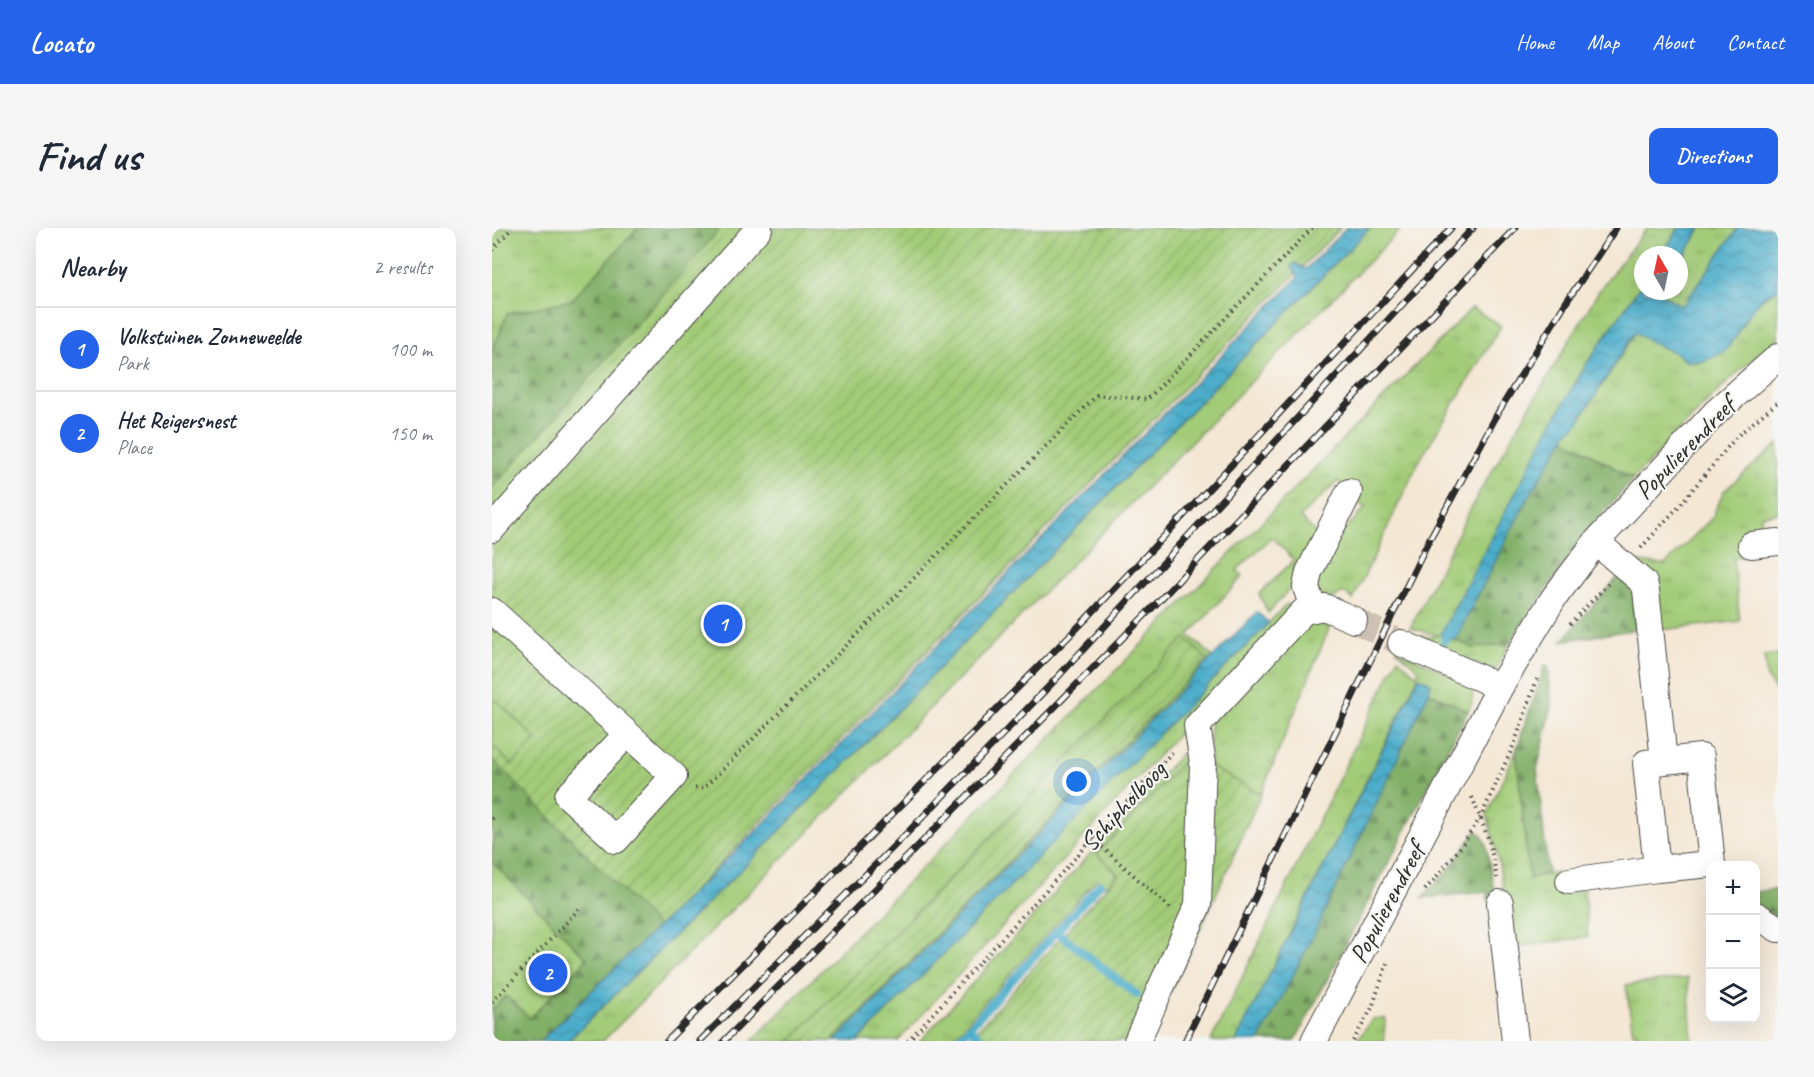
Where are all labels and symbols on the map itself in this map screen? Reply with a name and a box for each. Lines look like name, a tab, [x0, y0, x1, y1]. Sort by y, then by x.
north arrow	[1634, 246, 1688, 300]
street label: Populierendreef	[1628, 385, 1746, 507]
pin: 1	[704, 602, 742, 646]
street label: Schipholboog	[1073, 752, 1175, 858]
your location	[1062, 767, 1091, 796]
street label: Populierendreef	[1342, 833, 1435, 969]
pin: 2	[528, 950, 568, 996]

